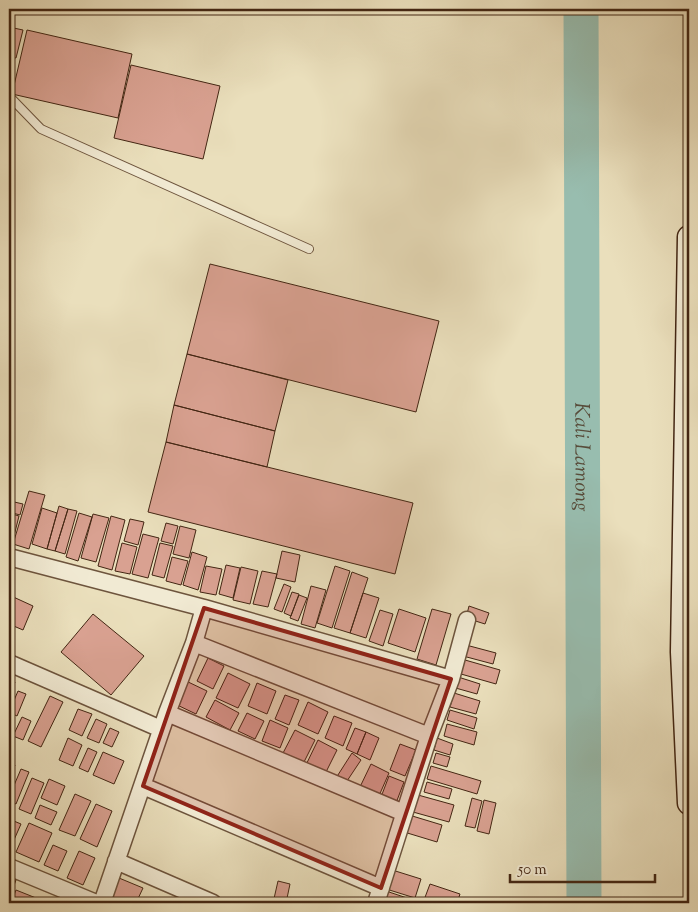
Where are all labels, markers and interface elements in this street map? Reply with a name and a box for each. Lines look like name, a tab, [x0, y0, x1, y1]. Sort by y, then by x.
water label: Kali Lamong	[565, 402, 596, 512]
scale bar	[510, 852, 656, 884]
text: 50 m	[517, 860, 547, 881]

